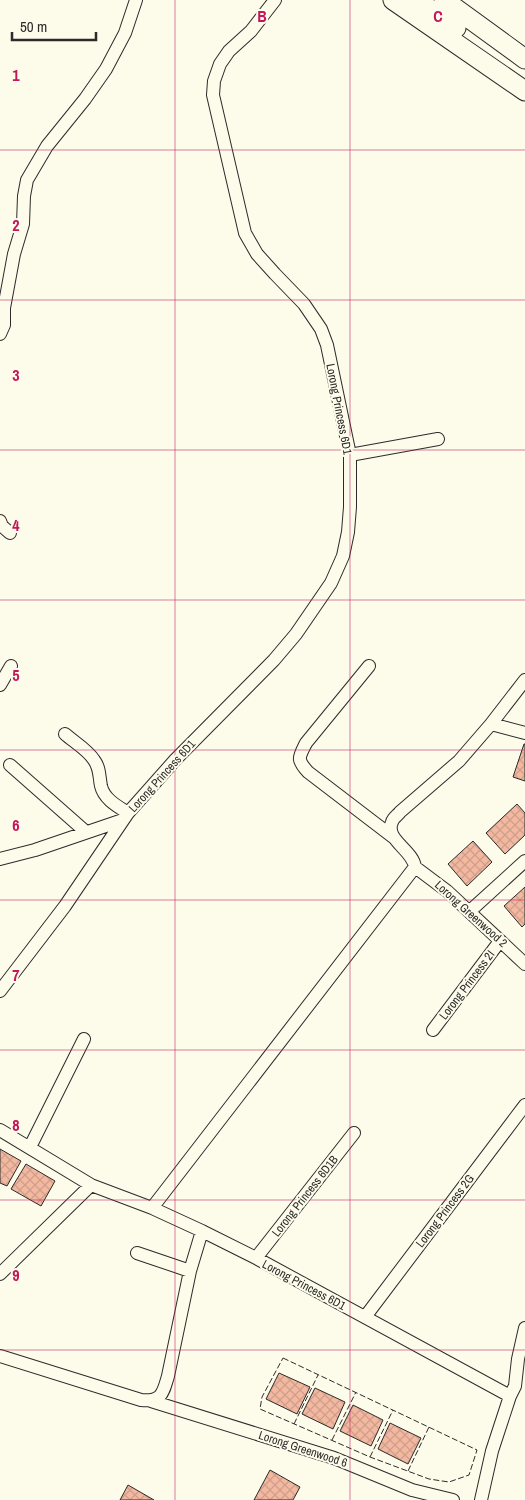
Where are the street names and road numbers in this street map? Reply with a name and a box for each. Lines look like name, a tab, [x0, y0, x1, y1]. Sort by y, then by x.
street label: Lorong Princess 6D1	[322, 362, 356, 456]
street label: Lorong Princess 6D1	[125, 736, 199, 816]
street label: Lorong Greenwood 2	[431, 877, 511, 951]
street label: Lorong Princess 2I	[436, 947, 498, 1023]
street label: Lorong Princess 6D1B	[268, 1152, 342, 1240]
street label: Lorong Princess 2G	[412, 1171, 478, 1251]
street label: Lorong Princess 6D1	[259, 1256, 349, 1314]
street label: Lorong Greenwood 6	[257, 1427, 349, 1471]

